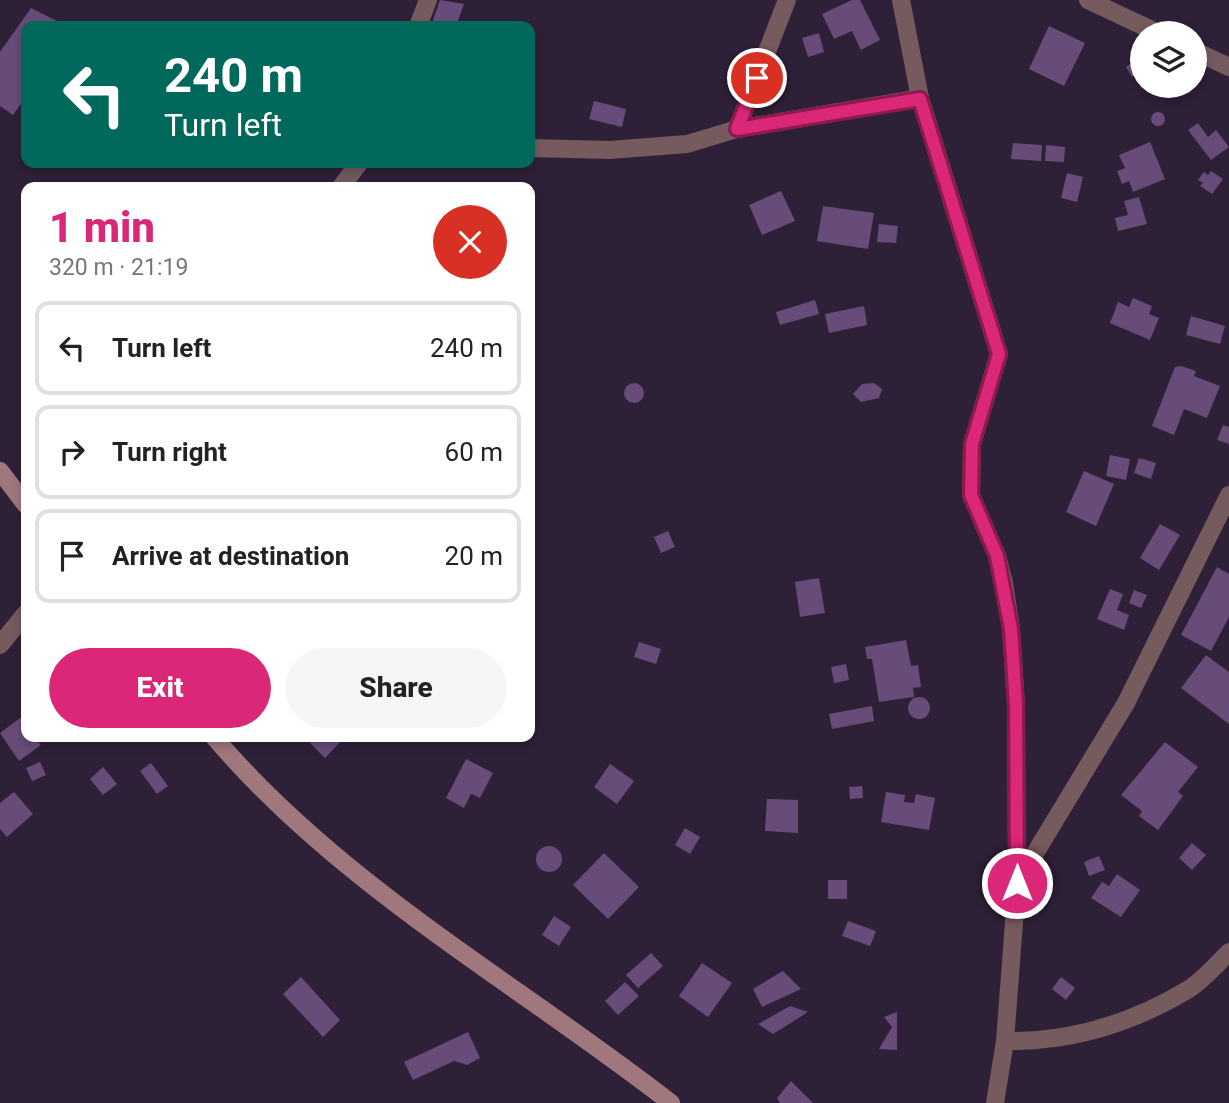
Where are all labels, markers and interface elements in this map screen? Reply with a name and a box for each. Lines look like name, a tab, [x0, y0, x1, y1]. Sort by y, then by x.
map controls	[1130, 21, 1207, 98]
button: layers	[1130, 21, 1207, 98]
text: 240 m	[164, 47, 303, 104]
pin	[727, 48, 787, 108]
icon: left	[49, 49, 140, 140]
icon: arrive	[738, 59, 776, 97]
text: Turn left	[164, 106, 282, 144]
text: 1 min	[49, 203, 155, 252]
button: close	[433, 205, 507, 279]
text: 320 m · 21:19	[49, 254, 188, 281]
icon: left	[53, 329, 91, 367]
text: Turn left	[112, 333, 211, 363]
text: 240 m	[430, 333, 503, 363]
icon: right	[53, 433, 91, 471]
text: Turn right	[112, 437, 227, 467]
text: 60 m	[445, 437, 503, 467]
icon: arrive	[53, 537, 91, 575]
text: Arrive at destination	[112, 541, 349, 571]
text: 20 m	[445, 541, 503, 571]
button: Exit	[49, 648, 271, 728]
button: Share	[285, 648, 507, 728]
position arrow	[980, 846, 1054, 920]

